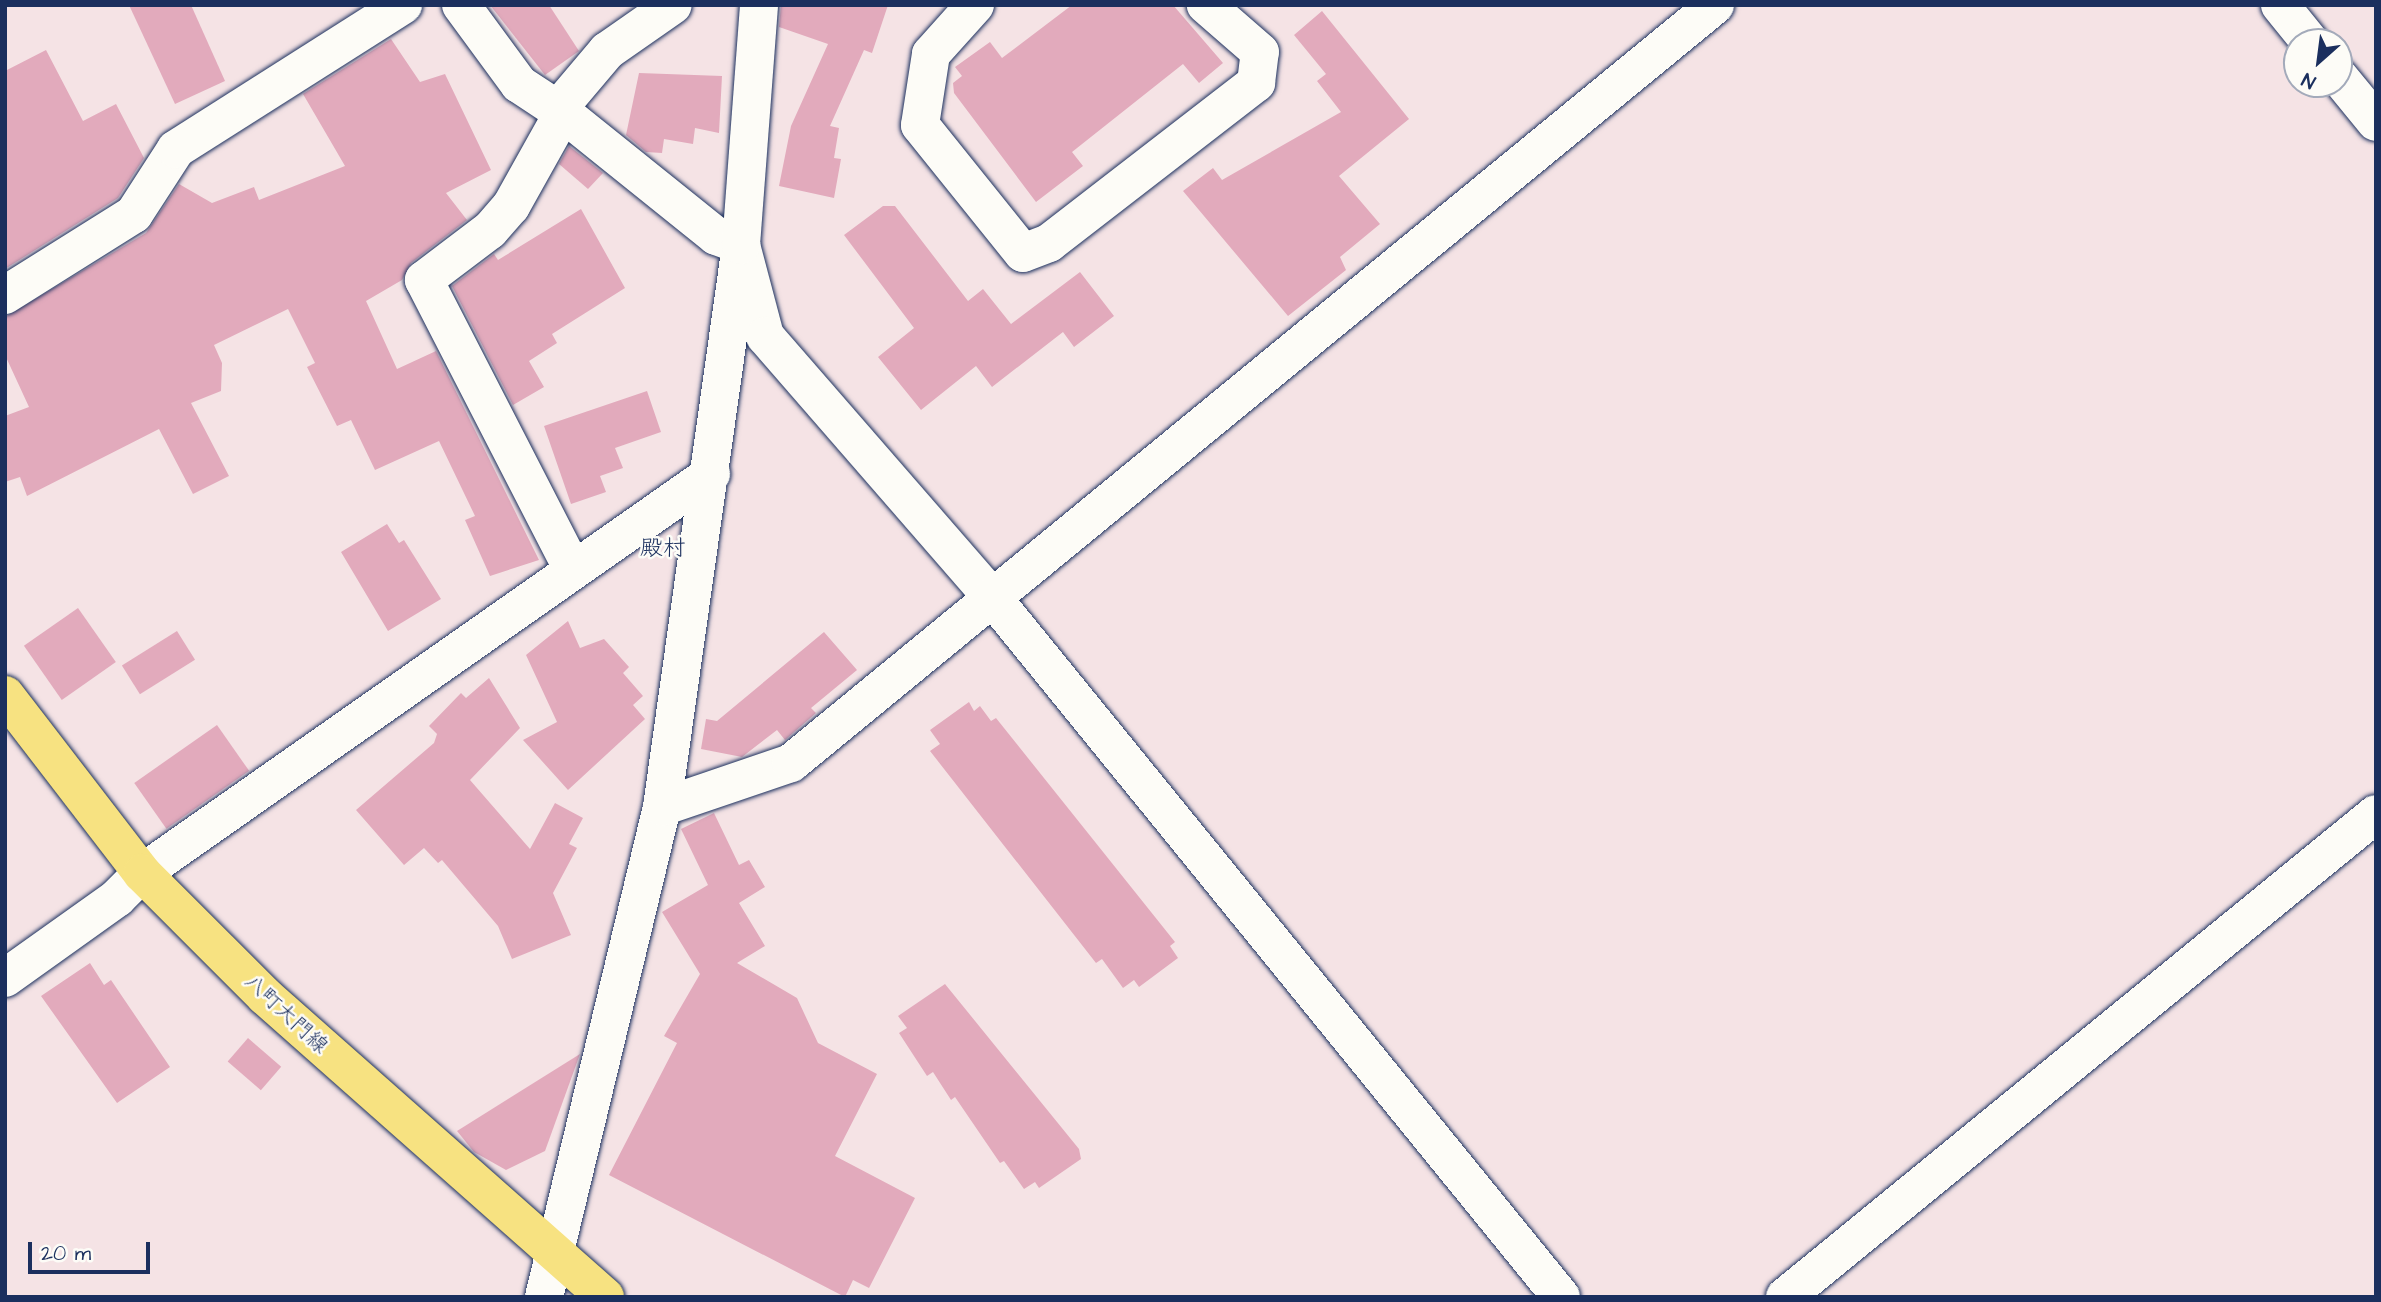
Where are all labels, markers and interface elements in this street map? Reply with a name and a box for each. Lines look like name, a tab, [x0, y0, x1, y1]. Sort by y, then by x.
north arrow	[2283, 28, 2353, 98]
text: N	[2297, 66, 2320, 95]
district label: 殿村	[640, 534, 686, 562]
street label: 八町大門線	[239, 969, 333, 1059]
scale bar	[32, 1228, 154, 1272]
text: 20 m	[41, 1239, 91, 1268]

